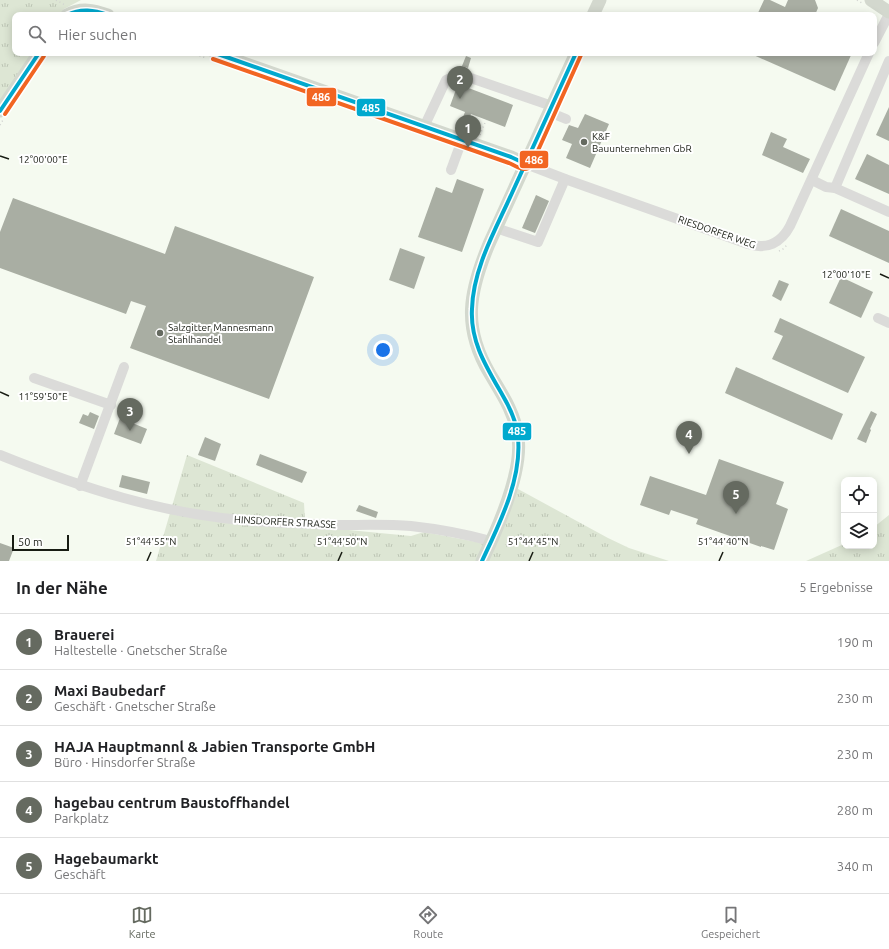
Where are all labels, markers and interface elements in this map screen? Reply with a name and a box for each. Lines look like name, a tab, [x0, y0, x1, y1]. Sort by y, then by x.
search box	[12, 12, 877, 56]
icon: search	[26, 23, 48, 45]
text: Hier suchen	[58, 26, 137, 43]
pin: 2	[447, 66, 473, 99]
line badge: 486	[306, 87, 337, 107]
text: 486	[312, 91, 330, 103]
line badge: 485	[356, 98, 386, 117]
text: 485	[362, 102, 380, 114]
pin: 1	[455, 115, 481, 148]
place label: K&F Bauunternehmen GbR	[592, 131, 692, 154]
marker: K&F Bauunternehmen GbR	[579, 137, 589, 147]
line badge: 486	[519, 150, 549, 169]
text: 12°00'00"E	[18, 154, 68, 165]
text: 486	[525, 154, 543, 166]
street label: RIESDORFER WEG	[677, 214, 757, 250]
text: 12°00'10"E	[821, 269, 871, 280]
place label: Salzgitter Mannesmann Stahlhandel	[168, 322, 273, 345]
marker: Salzgitter Mannesmann Stahlhandel	[155, 328, 165, 338]
your location	[373, 340, 393, 360]
text: 11°59'50"E	[18, 391, 68, 402]
pin: 3	[117, 398, 143, 431]
pin: 4	[676, 421, 702, 454]
line badge: 485	[502, 422, 532, 441]
text: 485	[508, 425, 526, 437]
map controls	[841, 477, 877, 549]
button: locate	[841, 477, 877, 513]
pin: 5	[723, 481, 749, 514]
button: layers	[841, 513, 877, 549]
street label: HINSDORFER STRASSE	[234, 514, 337, 530]
scale bar	[12, 533, 69, 552]
text: 50 m	[18, 536, 42, 548]
text: 51°44'55"N	[126, 536, 176, 547]
text: 51°44'50"N	[317, 536, 367, 547]
text: 51°44'45"N	[508, 536, 558, 547]
text: 51°44'40"N	[698, 536, 748, 547]
text: In der Nähe	[16, 578, 108, 597]
text: 5 Ergebnisse	[799, 580, 873, 594]
text: Brauerei	[54, 626, 114, 643]
text: 1	[25, 635, 33, 649]
text: 190 m	[837, 635, 873, 649]
text: Haltestelle · Gnetscher Straße	[54, 643, 228, 657]
text: Maxi Baubedarf	[54, 682, 165, 699]
text: 2	[25, 691, 33, 705]
text: 230 m	[837, 691, 873, 705]
text: Geschäft · Gnetscher Straße	[54, 699, 216, 713]
text: HAJA Hauptmannl & Jabien Transporte GmbH	[54, 738, 375, 755]
text: 3	[25, 747, 33, 761]
text: 230 m	[837, 747, 873, 761]
text: Büro · Hinsdorfer Straße	[54, 755, 195, 769]
text: hagebau centrum Baustoffhandel	[54, 794, 290, 811]
text: 4	[25, 803, 33, 817]
text: 280 m	[837, 803, 873, 817]
text: Parkplatz	[54, 811, 109, 825]
text: Hagebaumarkt	[54, 850, 158, 867]
text: 5	[25, 859, 33, 873]
text: 340 m	[837, 859, 873, 873]
text: Geschäft	[54, 867, 106, 881]
tab: Karte	[129, 904, 156, 940]
tab: Route	[413, 904, 443, 940]
tab: Gespeichert	[701, 904, 760, 940]

